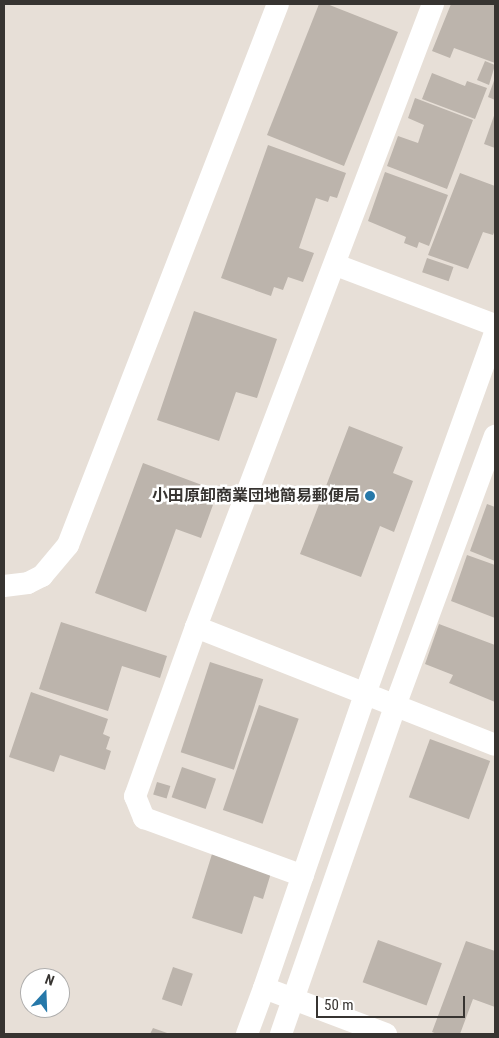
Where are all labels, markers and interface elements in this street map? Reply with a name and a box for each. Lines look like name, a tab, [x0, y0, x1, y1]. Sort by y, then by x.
place label: 小田原卸商業団地簡易郵便局	[152, 486, 360, 506]
marker: 小田原卸商業団地簡易郵便局	[364, 490, 376, 502]
north arrow	[20, 968, 70, 1018]
text: N	[43, 971, 57, 989]
scale bar	[319, 986, 468, 1018]
text: 50 m	[324, 996, 354, 1014]

